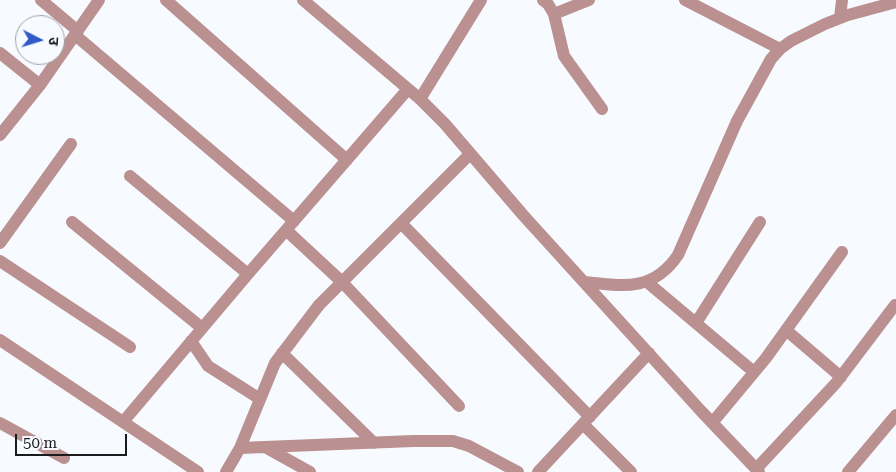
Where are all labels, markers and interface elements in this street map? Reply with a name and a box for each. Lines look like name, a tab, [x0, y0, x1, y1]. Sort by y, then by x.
north arrow	[15, 15, 65, 65]
text: उ	[46, 36, 62, 46]
scale bar	[18, 424, 130, 456]
text: 50 m	[23, 434, 57, 452]

